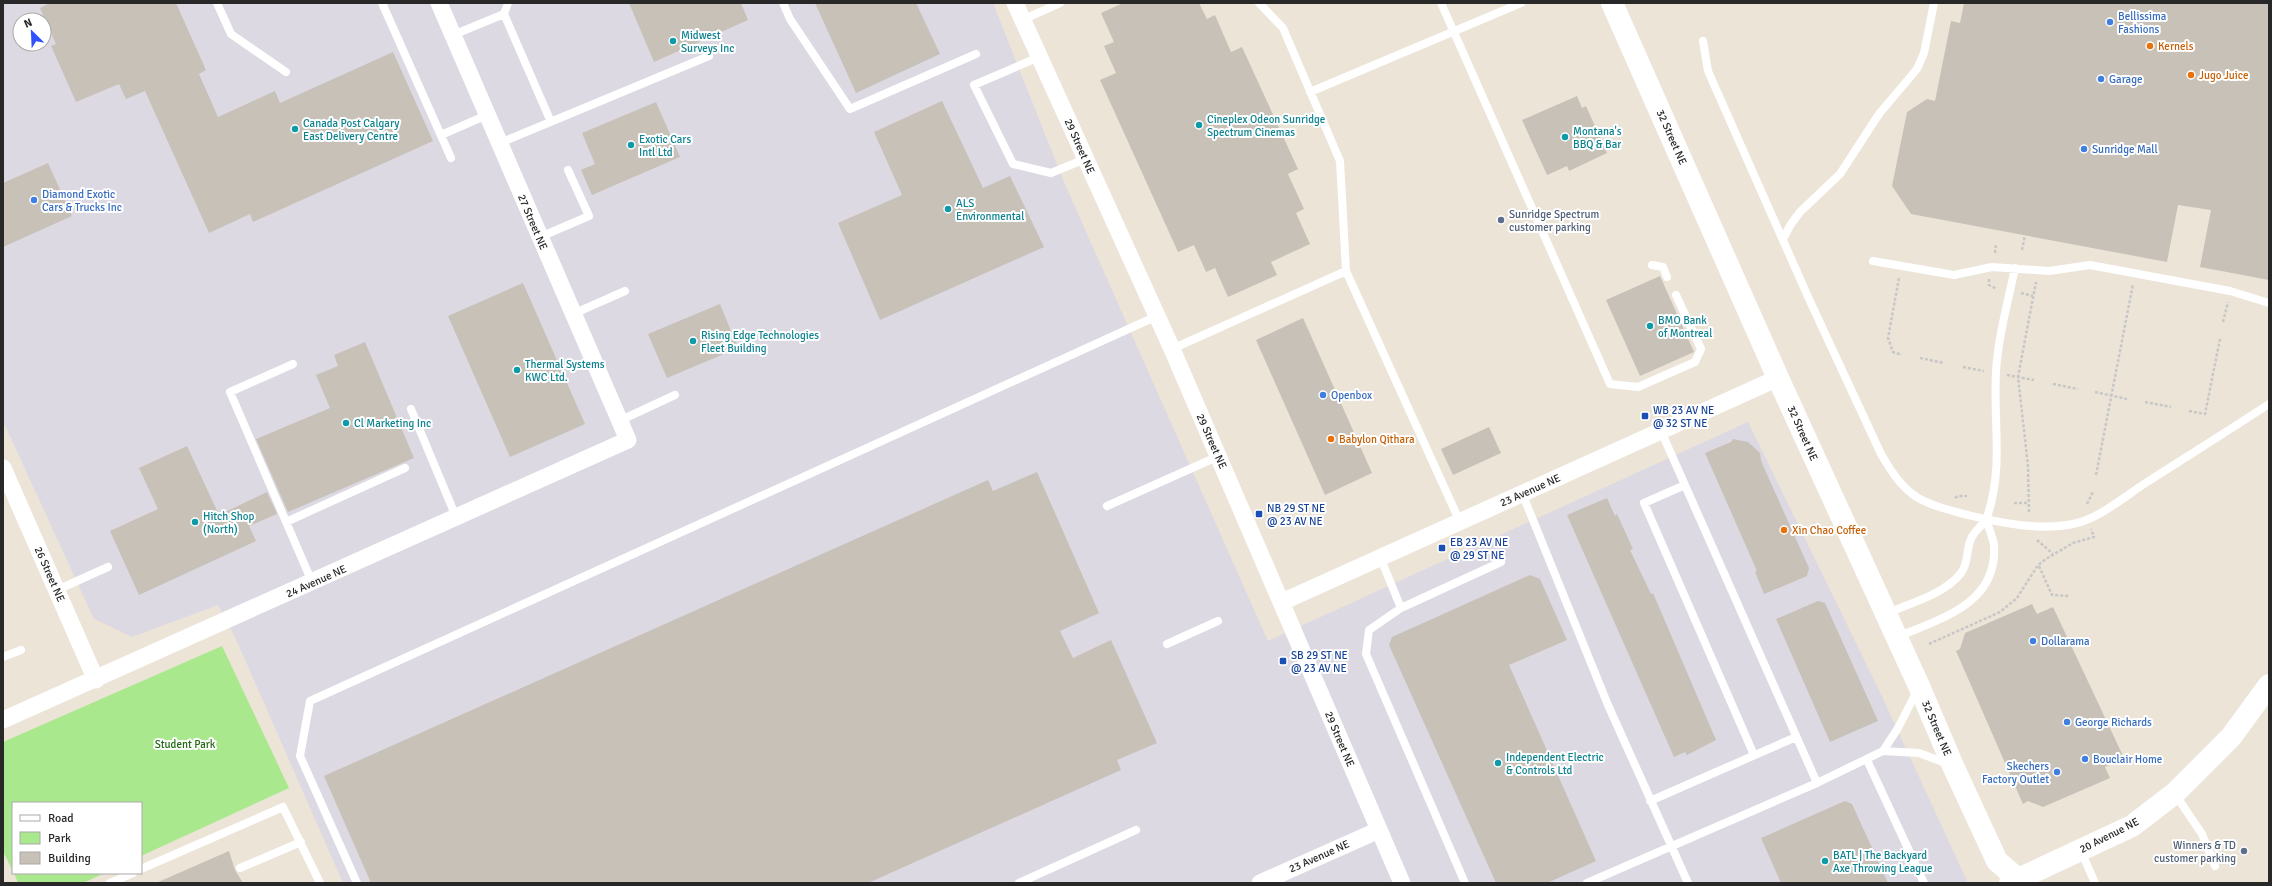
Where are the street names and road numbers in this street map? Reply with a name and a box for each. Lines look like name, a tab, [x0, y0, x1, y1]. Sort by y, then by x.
street label: 32 Street NE	[1654, 108, 1689, 167]
street label: 29 Street NE	[1062, 117, 1097, 176]
street label: 27 Street NE	[515, 192, 550, 252]
street label: 32 Street NE	[1785, 404, 1820, 463]
street label: 29 Street NE	[1194, 412, 1229, 471]
street label: 23 Avenue NE	[1498, 471, 1562, 510]
street label: 26 Street NE	[32, 545, 67, 604]
street label: 24 Avenue NE	[284, 562, 348, 601]
street label: 32 Street NE	[1919, 698, 1954, 758]
street label: 29 Street NE	[1322, 709, 1357, 769]
street label: 20 Avenue NE	[2077, 815, 2141, 856]
street label: 23 Avenue NE	[1287, 837, 1351, 876]

